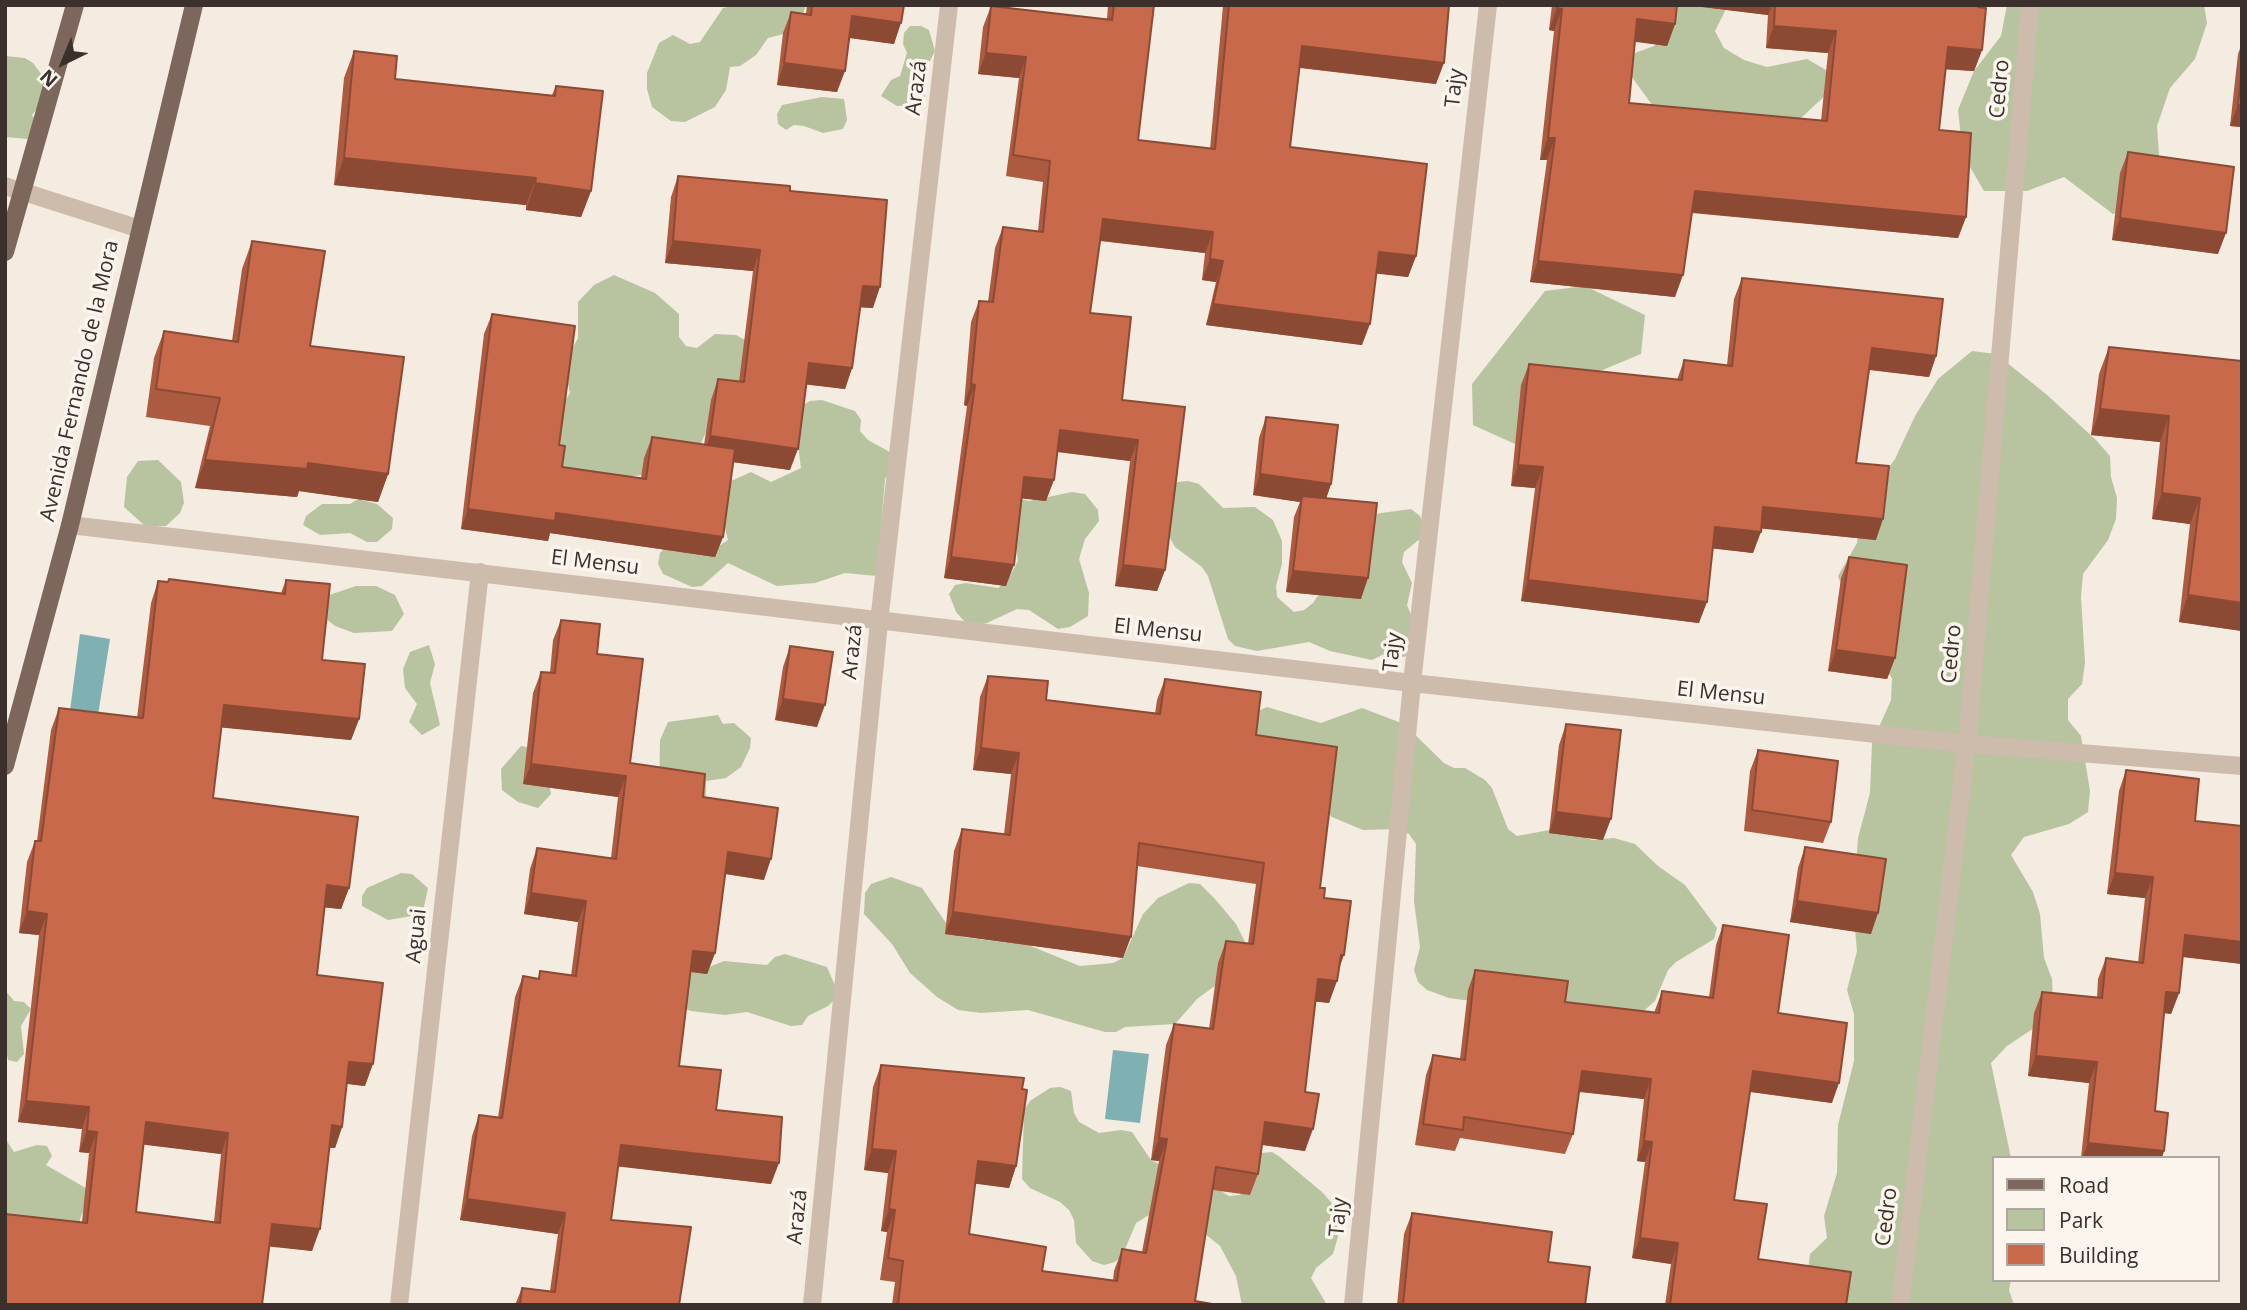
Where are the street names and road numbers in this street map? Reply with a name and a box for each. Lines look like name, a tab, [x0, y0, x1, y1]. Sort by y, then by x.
street label: Cedro	[1985, 58, 2015, 120]
street label: Arazá	[901, 59, 933, 117]
street label: Tajy	[1440, 67, 1470, 109]
street label: Avenida Fernando de la Mora	[35, 238, 125, 524]
street label: El Mensu	[549, 545, 641, 581]
street label: El Mensu	[1112, 614, 1204, 648]
street label: Arazá	[838, 623, 868, 681]
street label: Cedro	[1937, 623, 1967, 685]
street label: Tajy	[1378, 631, 1408, 673]
street label: El Mensu	[1675, 677, 1767, 711]
street label: Aguai	[402, 908, 432, 964]
street label: Cedro	[1871, 1186, 1903, 1248]
street label: Arazá	[783, 1188, 813, 1246]
street label: Tajy	[1325, 1196, 1353, 1238]

